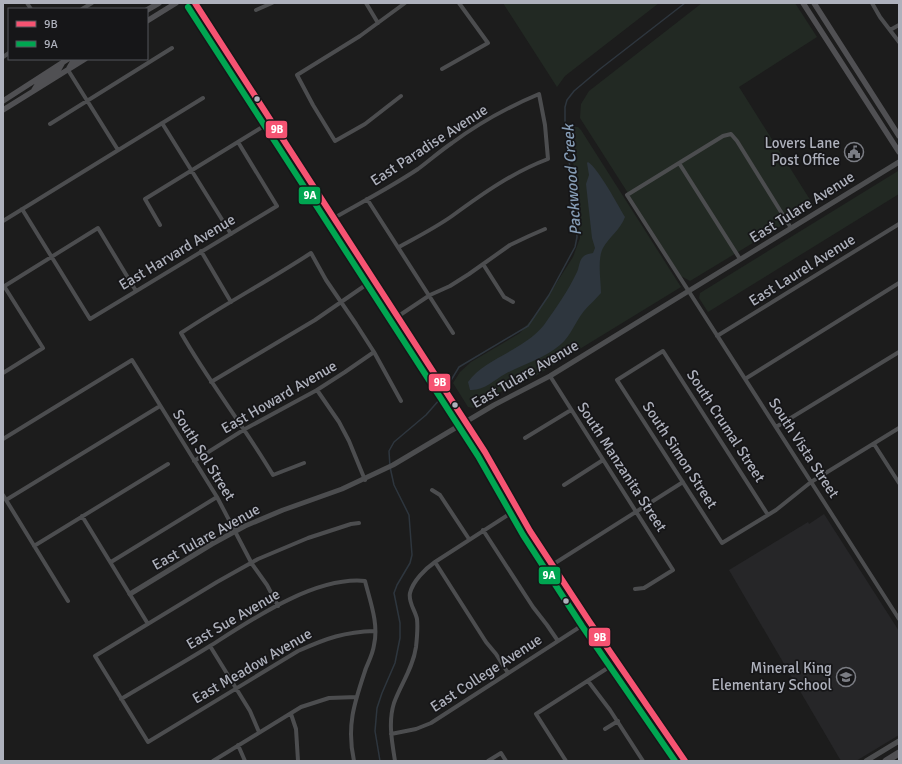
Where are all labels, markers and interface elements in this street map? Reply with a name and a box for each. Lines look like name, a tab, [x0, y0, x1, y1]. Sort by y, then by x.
legend	[8, 8, 148, 60]
text: 9B	[44, 17, 58, 32]
text: 9A	[44, 37, 58, 52]
unlabelled marker	[252, 94, 262, 104]
street label: East Paradise Avenue	[367, 100, 491, 190]
line badge: 9B	[265, 120, 288, 139]
water label: Packwood Creek	[558, 122, 586, 236]
text: 9B	[271, 123, 284, 136]
place label: Lovers Lane Post Office	[764, 134, 840, 169]
public building icon: Lovers Lane Post Office	[843, 141, 865, 163]
street label: East Tulare Avenue	[746, 167, 858, 247]
line badge: 9A	[298, 186, 321, 205]
text: 9A	[304, 189, 316, 202]
street label: East Harvard Avenue	[115, 210, 239, 294]
street label: East Laurel Avenue	[746, 230, 858, 310]
street label: East Tulare Avenue	[468, 336, 582, 412]
street label: East Howard Avenue	[218, 357, 340, 437]
street label: South Crumal Street	[683, 366, 769, 486]
line badge: 9B	[428, 373, 451, 392]
text: 9B	[434, 376, 447, 389]
street label: South Vista Street	[765, 395, 843, 501]
street label: South Simon Street	[639, 398, 721, 512]
street label: South Manzanita Street	[573, 399, 671, 535]
unlabelled marker	[450, 400, 460, 410]
street label: South Sol Street	[169, 406, 239, 504]
street label: East Tulare Avenue	[149, 500, 263, 574]
line badge: 9A	[538, 566, 561, 585]
text: 9A	[543, 569, 555, 582]
street label: East Sue Avenue	[183, 585, 283, 653]
unlabelled marker	[561, 596, 571, 606]
street label: East Meadow Avenue	[189, 624, 315, 708]
line badge: 9B	[588, 627, 611, 647]
street label: East College Avenue	[427, 630, 545, 716]
text: 9B	[594, 631, 607, 644]
place label: Mineral King Elementary School	[711, 659, 832, 694]
school or university icon: Mineral King Elementary School	[835, 666, 857, 688]

